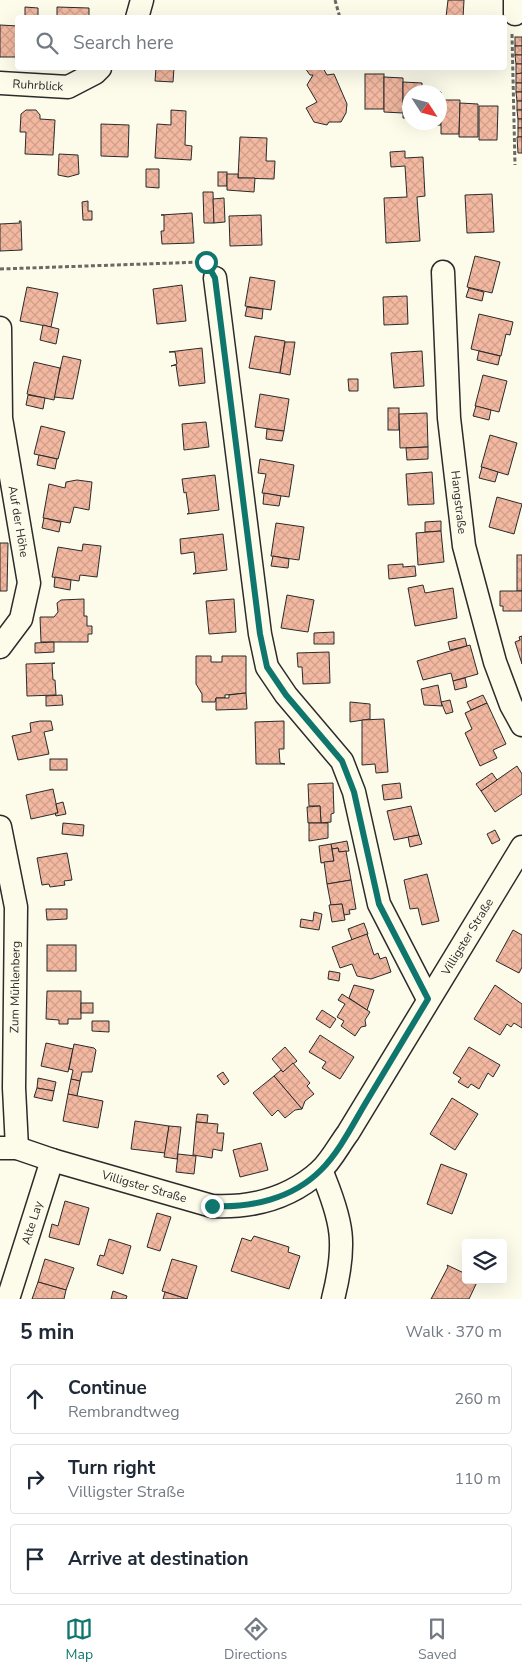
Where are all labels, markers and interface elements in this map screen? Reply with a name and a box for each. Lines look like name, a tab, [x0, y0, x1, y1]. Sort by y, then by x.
search box	[15, 15, 507, 70]
icon: search	[33, 29, 61, 57]
text: Search here	[73, 30, 174, 56]
street label: Ruhrblick	[12, 76, 65, 95]
north arrow	[402, 85, 447, 130]
route start	[195, 251, 218, 274]
street label: Hangstraße	[447, 470, 471, 535]
street label: Auf der Höhe	[5, 484, 33, 559]
street label: Villigster Straße	[437, 895, 497, 979]
street label: Zum Mühlenberg	[6, 941, 24, 1033]
street label: Villigster Straße	[99, 1166, 189, 1206]
route end	[201, 1195, 224, 1218]
street label: Alte Lay	[18, 1198, 47, 1247]
map controls	[462, 1239, 507, 1284]
button: layers	[462, 1239, 507, 1284]
text: 5 min	[20, 1318, 74, 1346]
text: Walk · 370 m	[406, 1321, 502, 1343]
text: Continue	[68, 1375, 147, 1401]
icon: ahead	[21, 1385, 49, 1413]
text: 260 m	[454, 1388, 501, 1410]
text: Rembrandtweg	[68, 1401, 180, 1423]
text: Turn right	[68, 1455, 155, 1481]
icon: right	[21, 1465, 49, 1493]
text: 110 m	[454, 1468, 501, 1490]
text: Villigster Straße	[68, 1481, 185, 1503]
icon: arrive	[21, 1545, 49, 1573]
text: Arrive at destination	[68, 1546, 249, 1572]
tab: Map	[65, 1615, 93, 1664]
tab: Directions	[224, 1615, 287, 1664]
tab: Saved	[418, 1615, 457, 1664]

